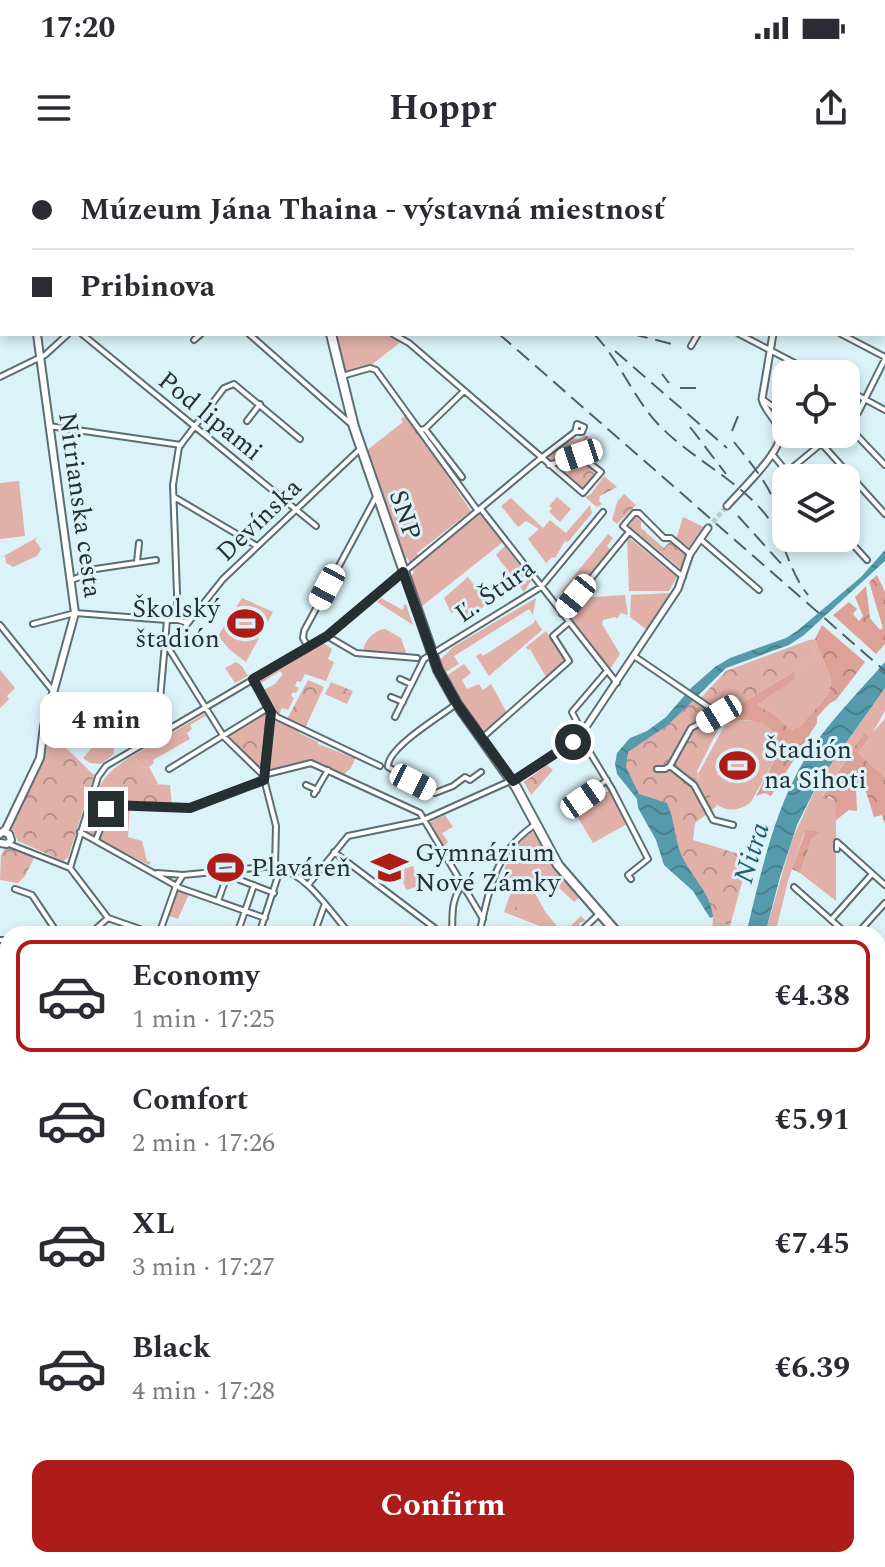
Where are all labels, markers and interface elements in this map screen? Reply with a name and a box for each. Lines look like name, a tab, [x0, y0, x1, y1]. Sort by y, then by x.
text: 17:20	[40, 5, 115, 51]
text: Hoppr	[389, 81, 496, 136]
icon: menu	[32, 86, 76, 130]
icon: share	[809, 86, 853, 130]
text: Múzeum Jána Thaina - výstavná miestnosť	[80, 187, 665, 233]
text: Pribinova	[80, 264, 215, 310]
map controls	[772, 360, 860, 552]
button: locate	[772, 360, 860, 448]
street label: Pod lipami	[149, 361, 271, 471]
street label: Nitrianska cesta	[47, 410, 113, 601]
car	[552, 436, 606, 474]
button: layers	[772, 464, 860, 552]
street label: Devínska	[207, 468, 311, 571]
street label: SNP	[378, 484, 432, 546]
street label: Ľ. Štúra	[446, 548, 544, 633]
car	[305, 560, 349, 614]
car	[552, 570, 600, 622]
place label: Školský štadión	[132, 589, 222, 659]
sports icon: Školský štadión	[227, 605, 265, 643]
car	[692, 691, 746, 737]
callout: 4 min	[40, 693, 172, 749]
text: 4 min	[71, 700, 141, 740]
route start	[555, 724, 591, 760]
place label: Štadión na Sihoti	[764, 730, 867, 800]
sports icon: Štadión na Sihoti	[719, 746, 757, 784]
car	[386, 760, 440, 804]
car	[556, 775, 610, 823]
route end	[88, 791, 124, 827]
water label: Nitra	[722, 817, 782, 889]
place label: Gymnázium Nové Zámky	[415, 833, 562, 903]
place label: Plaváreň	[251, 848, 351, 888]
sports icon: Plaváreň	[206, 849, 244, 887]
school or university icon: Gymnázium Nové Zámky	[370, 849, 408, 887]
text: Economy	[132, 953, 259, 999]
icon: car	[36, 960, 108, 1032]
text: €4.38	[775, 973, 850, 1019]
text: 1 min · 17:25	[132, 999, 275, 1039]
text: Comfort	[132, 1077, 248, 1123]
icon: car	[36, 1084, 108, 1156]
text: €5.91	[775, 1097, 850, 1143]
text: 2 min · 17:26	[132, 1123, 275, 1163]
text: XL	[132, 1201, 175, 1247]
icon: car	[36, 1208, 108, 1280]
text: €7.45	[775, 1221, 850, 1267]
text: 3 min · 17:27	[132, 1247, 275, 1287]
text: Black	[132, 1325, 211, 1371]
icon: car	[36, 1332, 108, 1404]
text: €6.39	[775, 1345, 850, 1391]
text: 4 min · 17:28	[132, 1371, 275, 1411]
button: Confirm	[32, 1460, 854, 1552]

